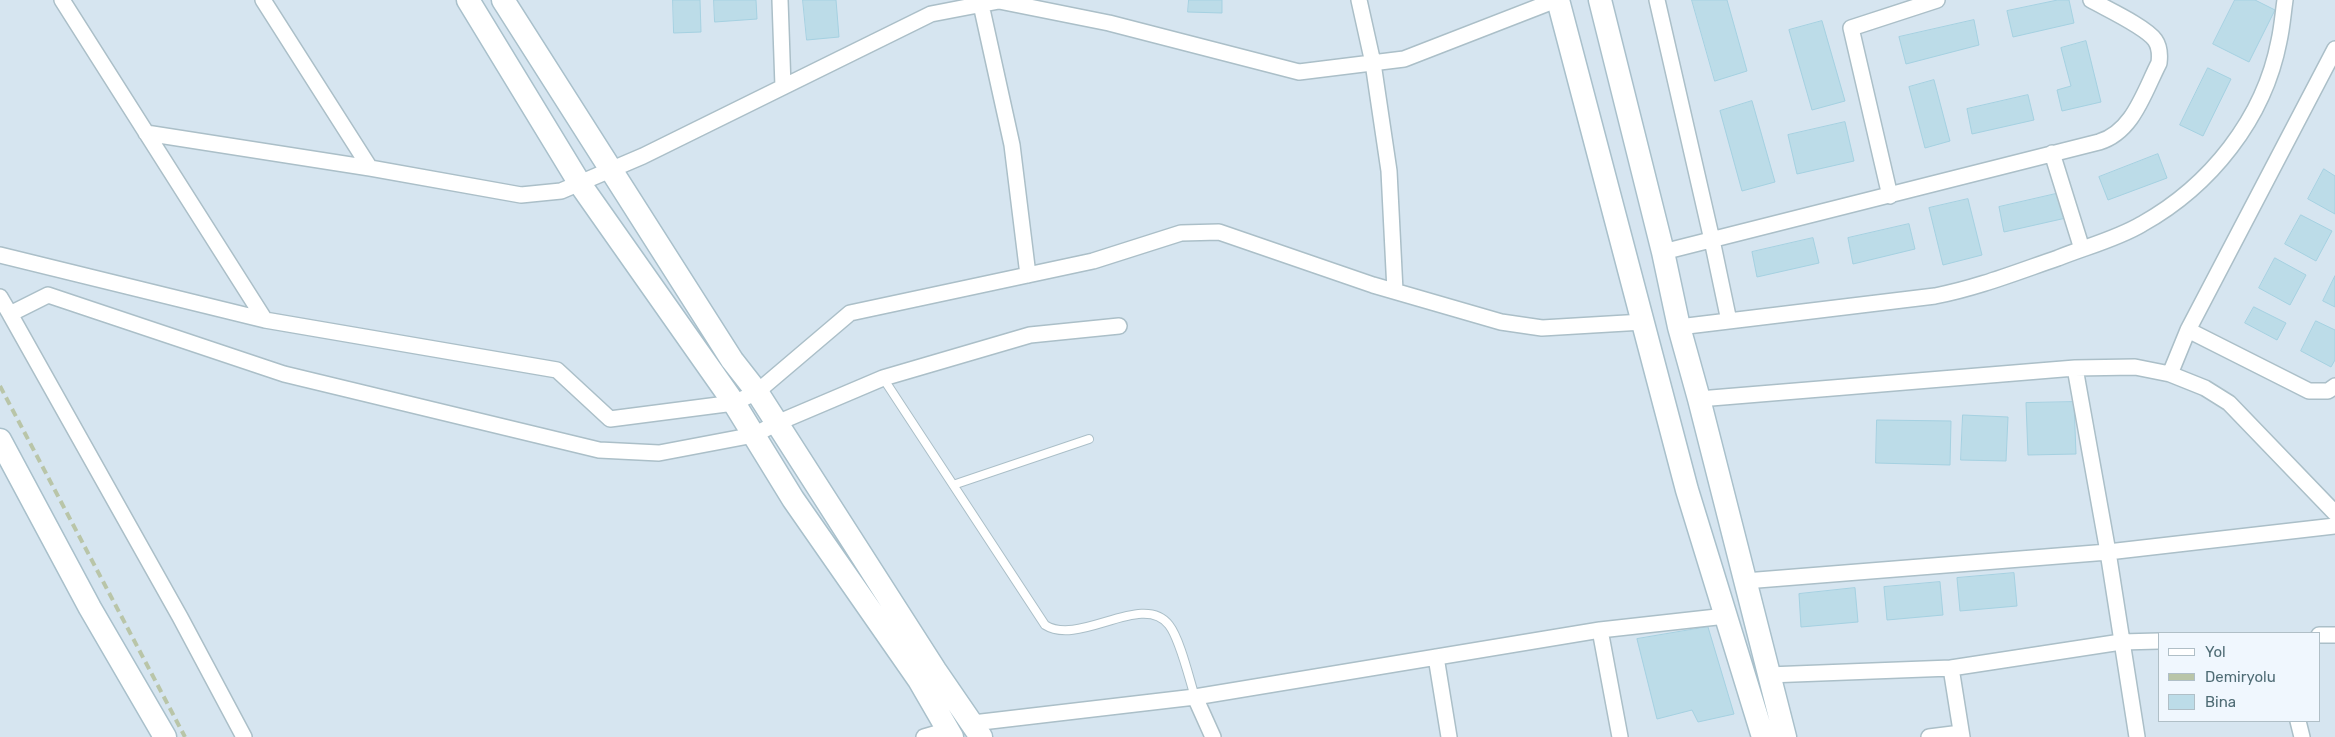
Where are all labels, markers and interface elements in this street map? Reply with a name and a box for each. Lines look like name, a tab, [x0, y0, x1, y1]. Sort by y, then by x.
legend	[2158, 632, 2320, 722]
text: Yol	[2205, 643, 2226, 661]
text: Demiryolu	[2205, 668, 2276, 686]
text: Bina	[2205, 693, 2236, 711]

